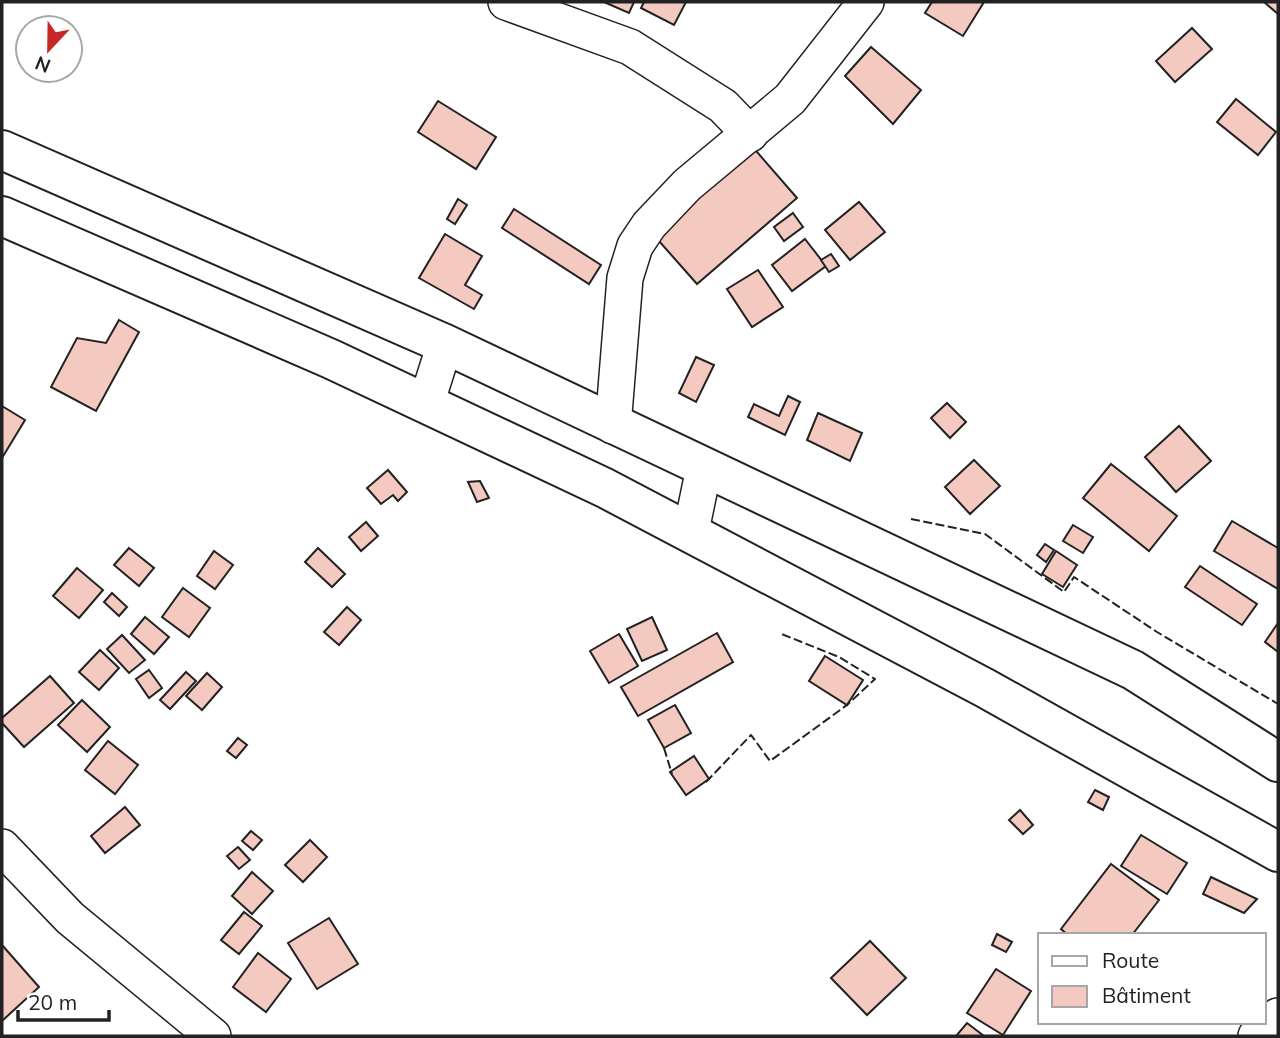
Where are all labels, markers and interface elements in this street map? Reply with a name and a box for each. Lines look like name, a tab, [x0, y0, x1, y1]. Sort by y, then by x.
north arrow	[14, 14, 84, 84]
text: N	[31, 51, 54, 79]
legend	[1038, 933, 1266, 1024]
text: Route	[1102, 947, 1159, 973]
scale bar	[18, 978, 108, 1022]
text: Bâtiment	[1102, 982, 1191, 1008]
text: 20 m	[28, 989, 77, 1015]

